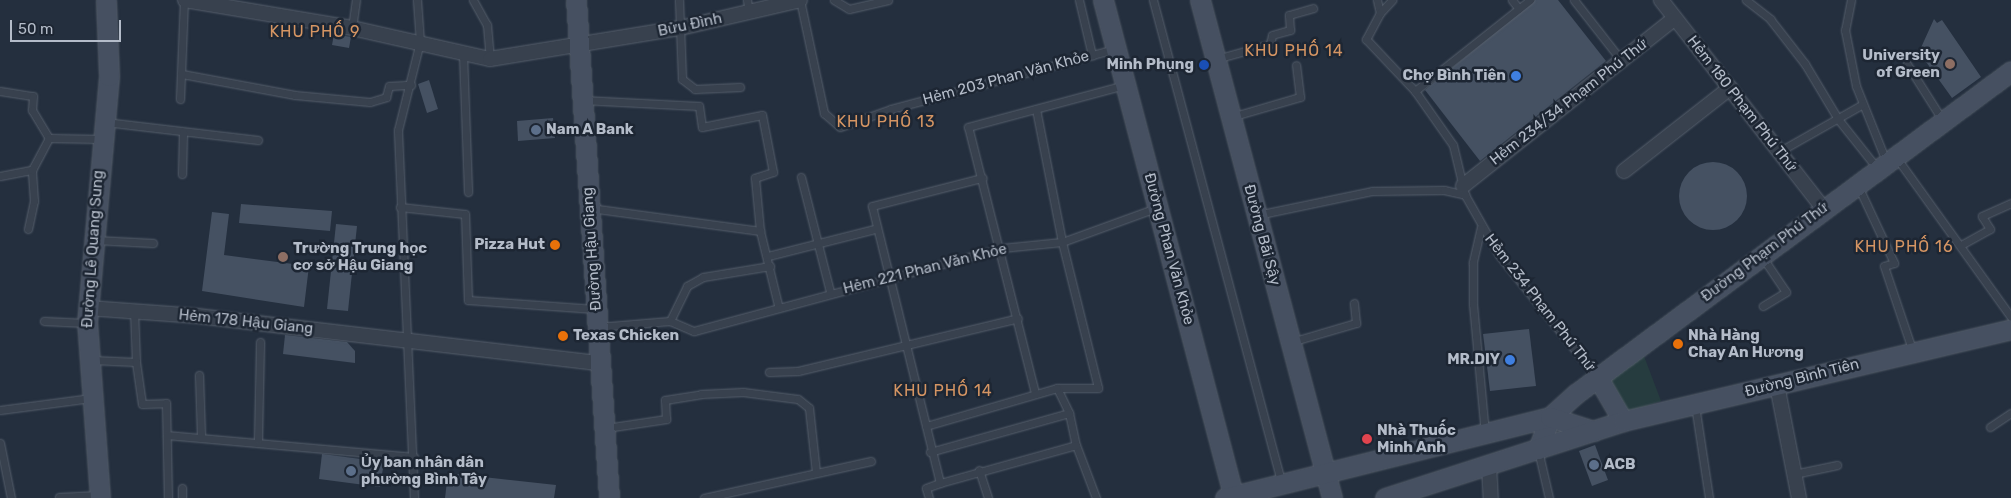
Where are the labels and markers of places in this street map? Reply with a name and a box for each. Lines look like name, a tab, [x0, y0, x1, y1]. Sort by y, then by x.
place label: University of Green	[1862, 46, 1940, 81]
place label: Minh Phụng	[1106, 56, 1194, 74]
marker: University of Green	[1944, 58, 1956, 70]
marker: Minh Phụng	[1198, 59, 1210, 71]
place label: Chợ Bình Tiên	[1402, 67, 1506, 85]
marker: Chợ Bình Tiên	[1510, 70, 1522, 82]
place label: Nam A Bank	[546, 121, 634, 139]
marker: Nam A Bank	[530, 124, 542, 136]
place label: Pizza Hut	[474, 236, 545, 254]
place label: Trường Trung học cơ sở Hậu Giang	[293, 239, 428, 274]
marker: Pizza Hut	[549, 239, 561, 251]
marker: Trường Trung học cơ sở Hậu Giang	[277, 251, 289, 263]
place label: Nhà Hàng Chay An Hương	[1688, 326, 1804, 361]
place label: Texas Chicken	[573, 327, 679, 345]
marker: Texas Chicken	[557, 330, 569, 342]
marker: Nhà Hàng Chay An Hương	[1672, 338, 1684, 350]
place label: MR.DIY	[1447, 351, 1500, 369]
marker: MR.DIY	[1504, 354, 1516, 366]
place label: Nhà Thuốc Minh Anh	[1377, 421, 1456, 456]
marker: Nhà Thuốc Minh Anh	[1361, 433, 1373, 445]
place label: Ủy ban nhân dân phường Bình Tây	[361, 453, 487, 488]
place label: ACB	[1604, 456, 1636, 474]
marker: ACB	[1588, 459, 1600, 471]
marker: Ủy ban nhân dân phường Bình Tây	[345, 465, 357, 477]

